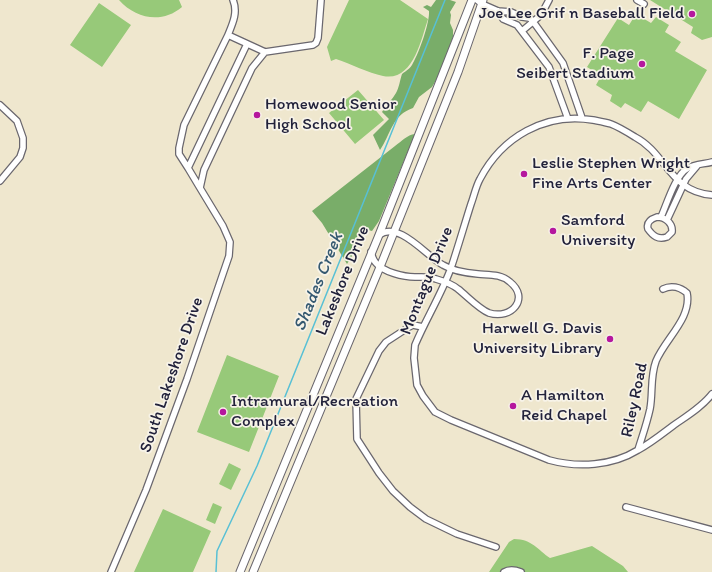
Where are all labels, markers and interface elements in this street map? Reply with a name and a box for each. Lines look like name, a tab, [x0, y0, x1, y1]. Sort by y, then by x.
place label: Joe Lee Grif n Baseball Field	[479, 4, 684, 24]
marker: Joe Lee Grif n Baseball Field	[687, 9, 697, 19]
place label: F. Page Seibert Stadium	[516, 44, 634, 84]
marker: F. Page Seibert Stadium	[637, 59, 647, 69]
place label: Homewood Senior High School	[265, 95, 396, 135]
marker: Homewood Senior High School	[252, 110, 262, 120]
place label: Leslie Stephen Wright Fine Arts Center	[532, 154, 690, 194]
marker: Leslie Stephen Wright Fine Arts Center	[519, 169, 529, 179]
place label: Samford University	[561, 211, 635, 251]
street label: Lakeshore Drive	[312, 223, 374, 339]
street label: Montague Drive	[396, 224, 458, 338]
marker: Samford University	[548, 226, 558, 236]
water label: Shades Creek	[289, 230, 349, 334]
street label: South Lakeshore Drive	[136, 295, 208, 455]
place label: Harwell G. Davis University Library	[473, 319, 602, 359]
marker: Harwell G. Davis University Library	[605, 334, 615, 344]
street label: Riley Road	[617, 361, 653, 439]
place label: A Hamilton Reid Chapel	[521, 386, 607, 426]
place label: Intramural/Recreation Complex	[231, 392, 398, 432]
marker: A Hamilton Reid Chapel	[508, 401, 518, 411]
marker: Intramural/Recreation Complex	[218, 407, 228, 417]

